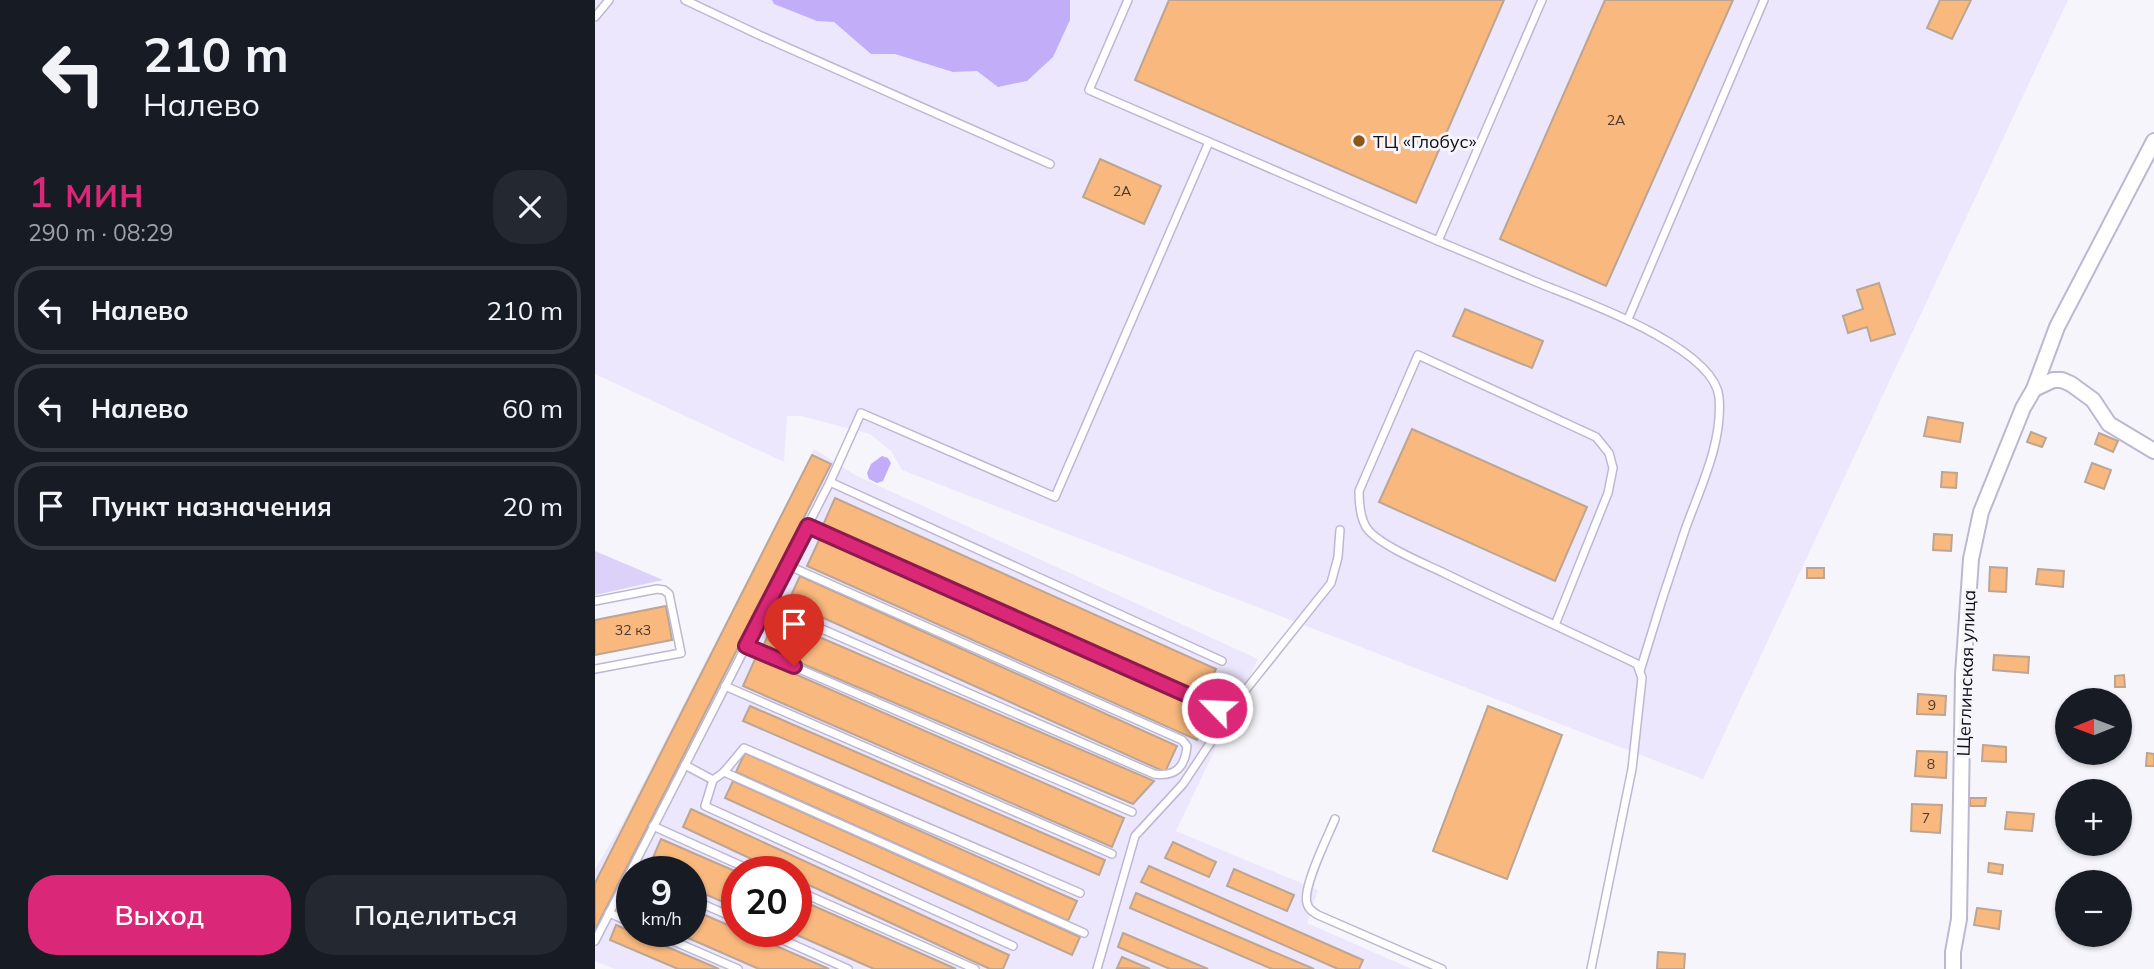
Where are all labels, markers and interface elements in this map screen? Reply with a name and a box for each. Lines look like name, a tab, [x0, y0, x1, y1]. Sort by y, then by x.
text: 210 m	[143, 23, 289, 84]
icon: left	[28, 28, 119, 119]
text: Налево	[143, 84, 260, 124]
house number: 2А	[1607, 111, 1626, 129]
place label: ТЦ «Глобус»	[1373, 130, 1477, 153]
marker: ТЦ «Глобус»	[1351, 133, 1367, 149]
text: 1 мин	[28, 165, 144, 218]
button: close	[493, 170, 567, 244]
house number: 2А	[1113, 182, 1132, 200]
text: 290 m · 08:29	[28, 218, 173, 247]
icon: left	[32, 291, 70, 329]
text: Налево	[91, 294, 189, 327]
text: 210 m	[487, 294, 563, 327]
icon: left	[32, 389, 70, 427]
text: Налево	[91, 392, 189, 425]
text: 60 m	[502, 392, 563, 425]
icon: arrive	[32, 487, 70, 525]
text: Пункт назначения	[91, 490, 332, 523]
text: 20 m	[502, 490, 563, 523]
street label: Щеглинская улица	[1952, 589, 1980, 757]
pin	[764, 594, 824, 666]
icon: arrive	[775, 605, 813, 643]
house number: 32 к3	[615, 621, 651, 639]
position arrow	[1180, 671, 1254, 745]
north arrow	[2055, 688, 2131, 765]
map controls	[2055, 688, 2132, 947]
house number: 9	[1928, 696, 1936, 714]
house number: 8	[1927, 755, 1935, 773]
button: +	[2055, 779, 2132, 856]
house number: 7	[1922, 809, 1930, 827]
speed limit sign: 20	[721, 856, 812, 947]
text: 9	[651, 870, 672, 914]
button: −	[2055, 870, 2132, 947]
button: Выход	[28, 875, 291, 955]
button: Поделиться	[305, 875, 567, 955]
text: km/h	[641, 907, 682, 930]

